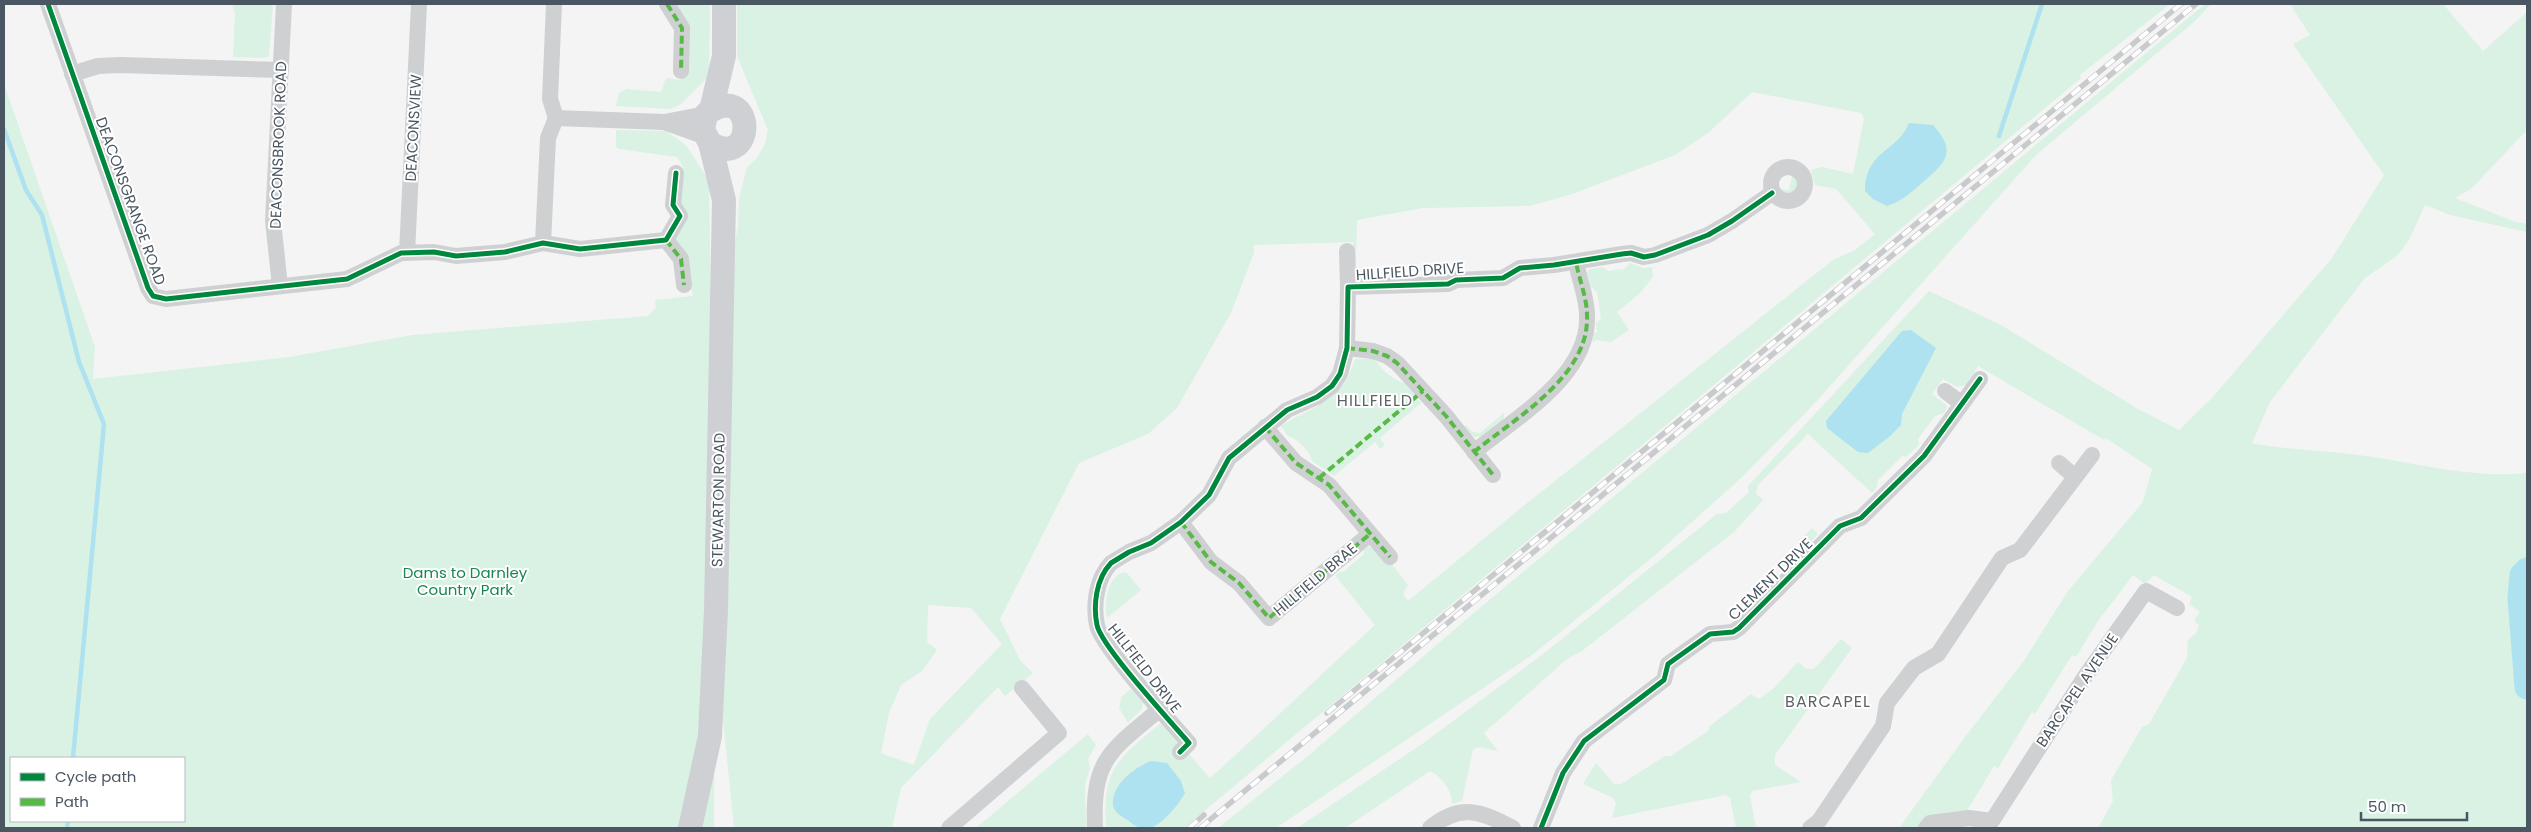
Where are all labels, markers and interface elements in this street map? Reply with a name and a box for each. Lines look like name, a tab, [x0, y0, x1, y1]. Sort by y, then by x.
street label: DEACONSBROOK ROAD	[265, 61, 291, 229]
street label: DEACONSVIEW	[400, 74, 426, 182]
street label: DEACONSGRANGE ROAD	[91, 114, 171, 288]
street label: HILLFIELD DRIVE	[1355, 257, 1465, 285]
district label: HILLFIELD	[1337, 389, 1413, 412]
street label: STEWARTON ROAD	[706, 433, 730, 567]
street label: CLEMENT DRIVE	[1723, 533, 1817, 625]
street label: HILLFIELD BRAE	[1269, 538, 1361, 620]
park label: Dams to Darnley Country Park	[403, 562, 528, 600]
street label: HILLFIELD DRIVE	[1103, 619, 1187, 717]
street label: BARCAPEL AVENUE	[2031, 629, 2123, 751]
district label: BARCAPEL	[1785, 690, 1871, 713]
legend	[10, 757, 185, 822]
text: Cycle path	[55, 766, 136, 787]
scale bar	[2361, 790, 2467, 822]
text: Path	[55, 791, 89, 812]
text: 50 m	[2368, 796, 2406, 817]

